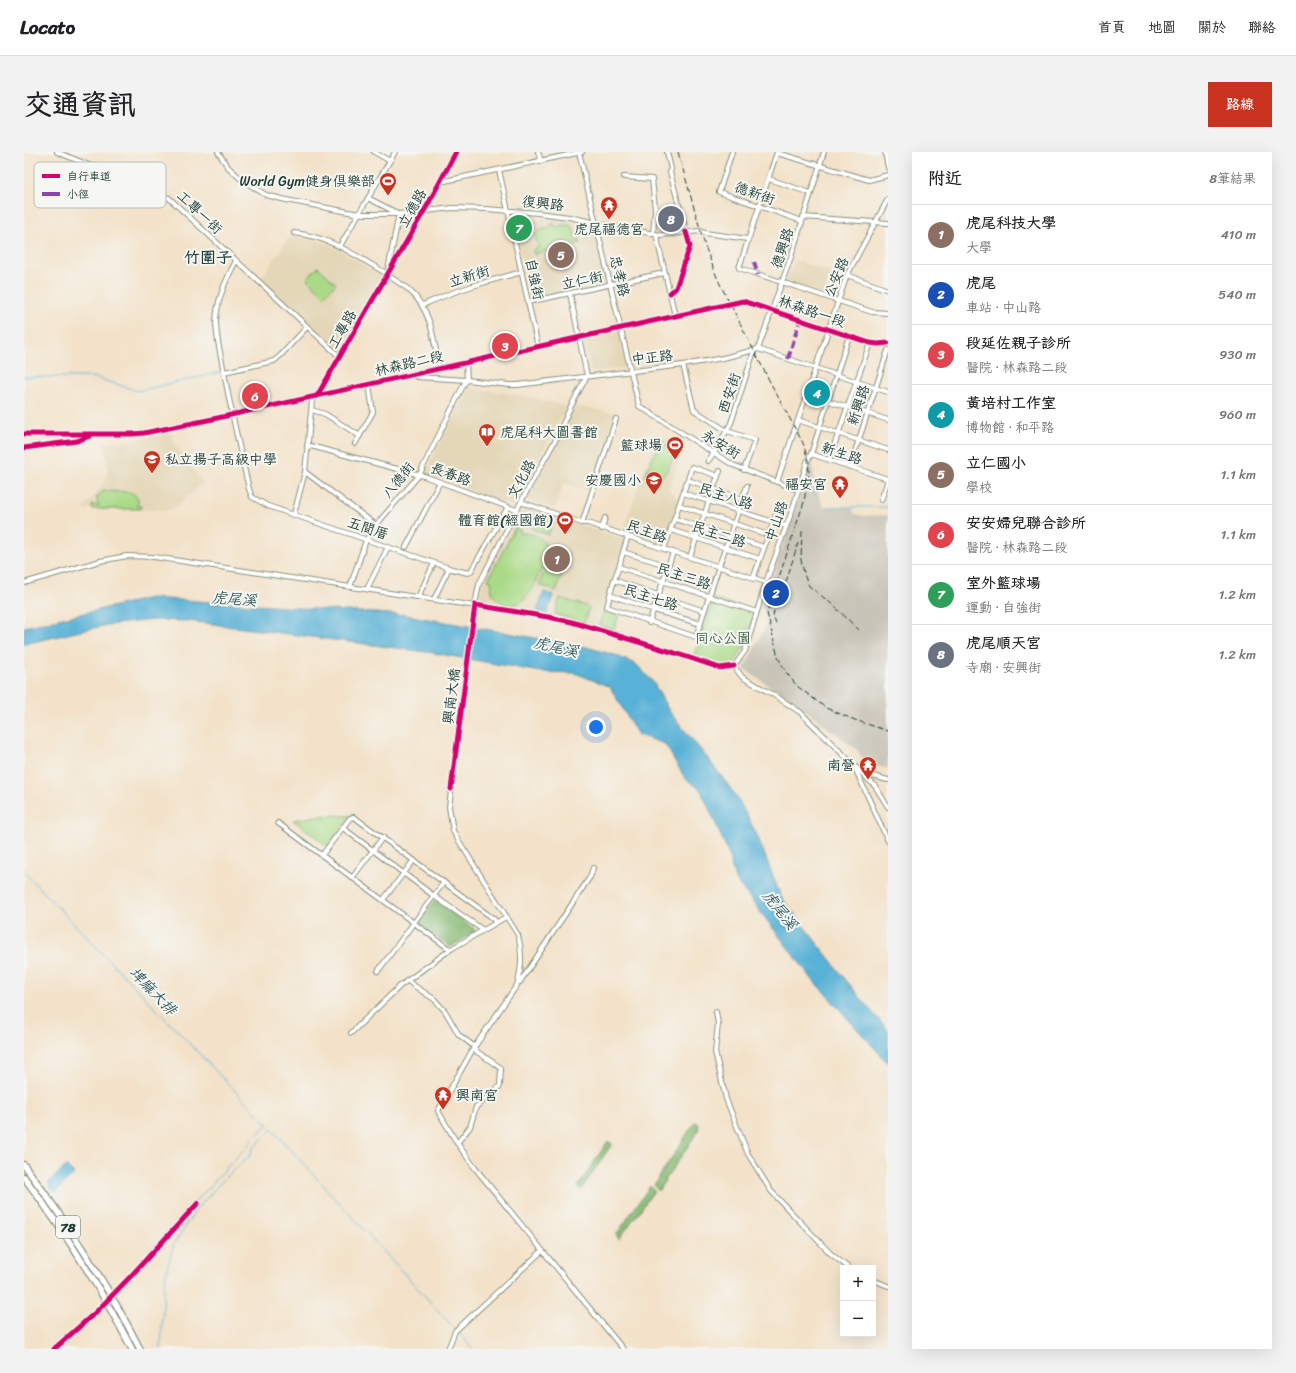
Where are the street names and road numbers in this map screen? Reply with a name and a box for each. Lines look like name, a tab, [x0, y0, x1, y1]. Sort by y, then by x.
street label: 德新街	[731, 175, 779, 212]
street label: 工專一街	[171, 184, 229, 241]
street label: 立德路	[391, 184, 434, 233]
street label: 復興路	[521, 189, 565, 218]
street label: 德興路	[764, 224, 801, 272]
street label: 忠孝路	[602, 253, 637, 300]
street label: 公安路	[817, 253, 856, 301]
street label: 自強街	[518, 256, 551, 302]
street label: 立新街	[445, 258, 493, 295]
street label: 立仁街	[559, 264, 605, 297]
street label: 林森路一段	[775, 288, 849, 335]
street label: 工專路	[321, 305, 364, 354]
street label: 林森路二段	[372, 343, 446, 384]
street label: 中正路	[630, 343, 674, 372]
street label: 西安街	[711, 369, 748, 417]
street label: 新興路	[840, 381, 877, 429]
street label: 永安街	[696, 423, 745, 466]
street label: 新生路	[818, 435, 866, 472]
street label: 文化路	[500, 455, 543, 504]
street label: 八德街	[375, 456, 421, 505]
street label: 長春路	[427, 456, 475, 493]
street label: 民主八路	[695, 476, 756, 517]
street label: 中山路	[758, 497, 795, 545]
street label: 五間厝	[344, 510, 392, 547]
street label: 民主路	[623, 513, 671, 550]
street label: 民主二路	[688, 514, 749, 555]
street label: 民主三路	[653, 556, 714, 597]
street label: 民主七路	[620, 577, 681, 618]
street label: 興南大橋	[436, 667, 467, 725]
road number: 78	[56, 1216, 80, 1238]

